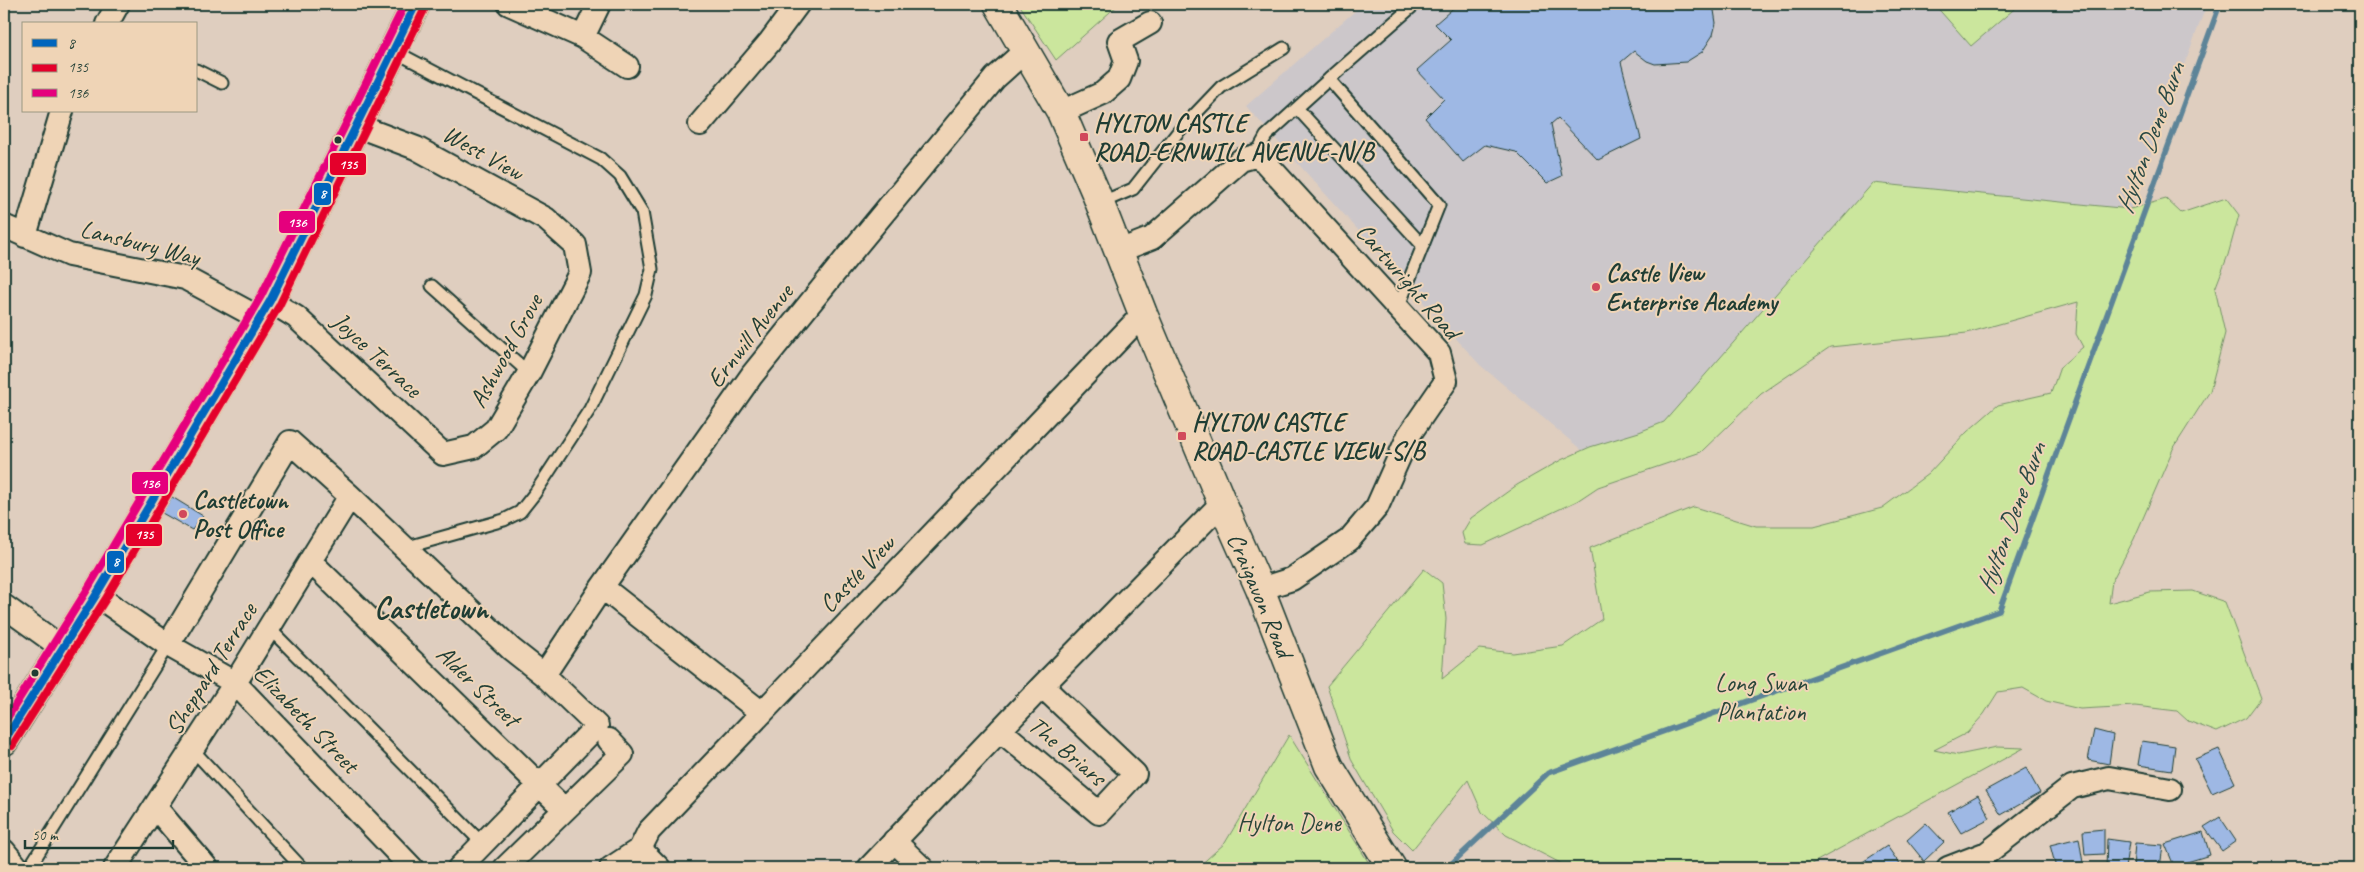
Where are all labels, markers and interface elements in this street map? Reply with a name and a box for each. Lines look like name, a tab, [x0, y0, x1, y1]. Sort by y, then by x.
legend	[22, 22, 198, 112]
text: 8	[68, 34, 76, 53]
water label: Hylton Dene Burn	[2107, 56, 2193, 218]
text: 135	[68, 58, 90, 77]
text: 136	[68, 84, 90, 103]
place label: HYLTON CASTLE ROAD-ERNWILL AVENUE-N/B	[1094, 107, 1375, 168]
street label: West View	[437, 118, 531, 189]
marker: HYLTON CASTLE ROAD-ERNWILL AVENUE-N/B	[1078, 131, 1090, 143]
unlabelled marker	[333, 135, 343, 145]
line badge: 135	[329, 152, 367, 176]
text: 135	[339, 156, 359, 173]
line badge: 8	[313, 182, 332, 206]
text: 8	[320, 185, 328, 202]
line badge: 136	[278, 210, 316, 234]
street label: Lansbury Way	[77, 213, 205, 274]
text: 136	[287, 214, 308, 231]
street label: Cartwright Road	[1349, 216, 1470, 349]
place label: Castle View Enterprise Academy	[1606, 257, 1780, 318]
street label: Ernwill Avenue	[699, 276, 802, 394]
marker: Castle View Enterprise Academy	[1590, 281, 1602, 293]
street label: Ashwood Grove	[462, 287, 551, 413]
street label: Joyce Terrace	[325, 305, 430, 406]
place label: HYLTON CASTLE ROAD-CASTLE VIEW-S/B	[1192, 406, 1427, 467]
marker: HYLTON CASTLE ROAD-CASTLE VIEW-S/B	[1176, 430, 1188, 442]
water label: Hylton Dene Burn	[1968, 436, 2054, 598]
line badge: 136	[131, 471, 169, 495]
text: 136	[140, 475, 161, 492]
place label: Castletown Post Office	[193, 484, 289, 545]
marker: Castletown Post Office	[177, 508, 189, 520]
line badge: 135	[125, 523, 163, 547]
text: 135	[135, 526, 155, 543]
street label: Castle View	[812, 527, 903, 620]
street label: Craigavon Road	[1220, 528, 1302, 666]
line badge: 8	[106, 550, 125, 574]
text: 8	[113, 553, 121, 570]
district label: Castletown	[374, 589, 490, 627]
street label: Sheppard Terrace	[158, 595, 265, 741]
street label: Alder Street	[429, 638, 529, 736]
street label: Elizabeth Street	[246, 658, 368, 782]
park label: Long Swan Plantation	[1715, 667, 1808, 728]
unlabelled marker	[30, 668, 40, 678]
street label: The Briars	[1021, 709, 1114, 794]
park label: Hylton Dene	[1237, 807, 1343, 839]
scale bar	[25, 817, 172, 849]
text: 50 m	[32, 826, 59, 845]

